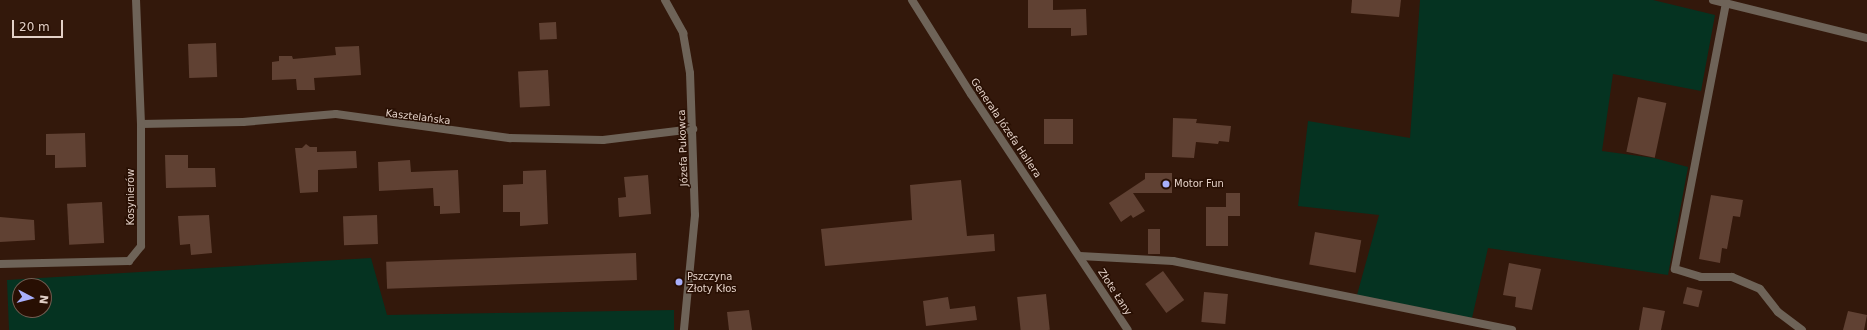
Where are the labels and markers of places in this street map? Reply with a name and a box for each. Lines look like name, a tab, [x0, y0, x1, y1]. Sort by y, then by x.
place label: Motor Fun	[1174, 178, 1224, 190]
marker: Motor Fun	[1161, 179, 1171, 189]
place label: Pszczyna Złoty Kłos	[687, 270, 737, 294]
marker: Pszczyna Złoty Kłos	[674, 277, 684, 287]

